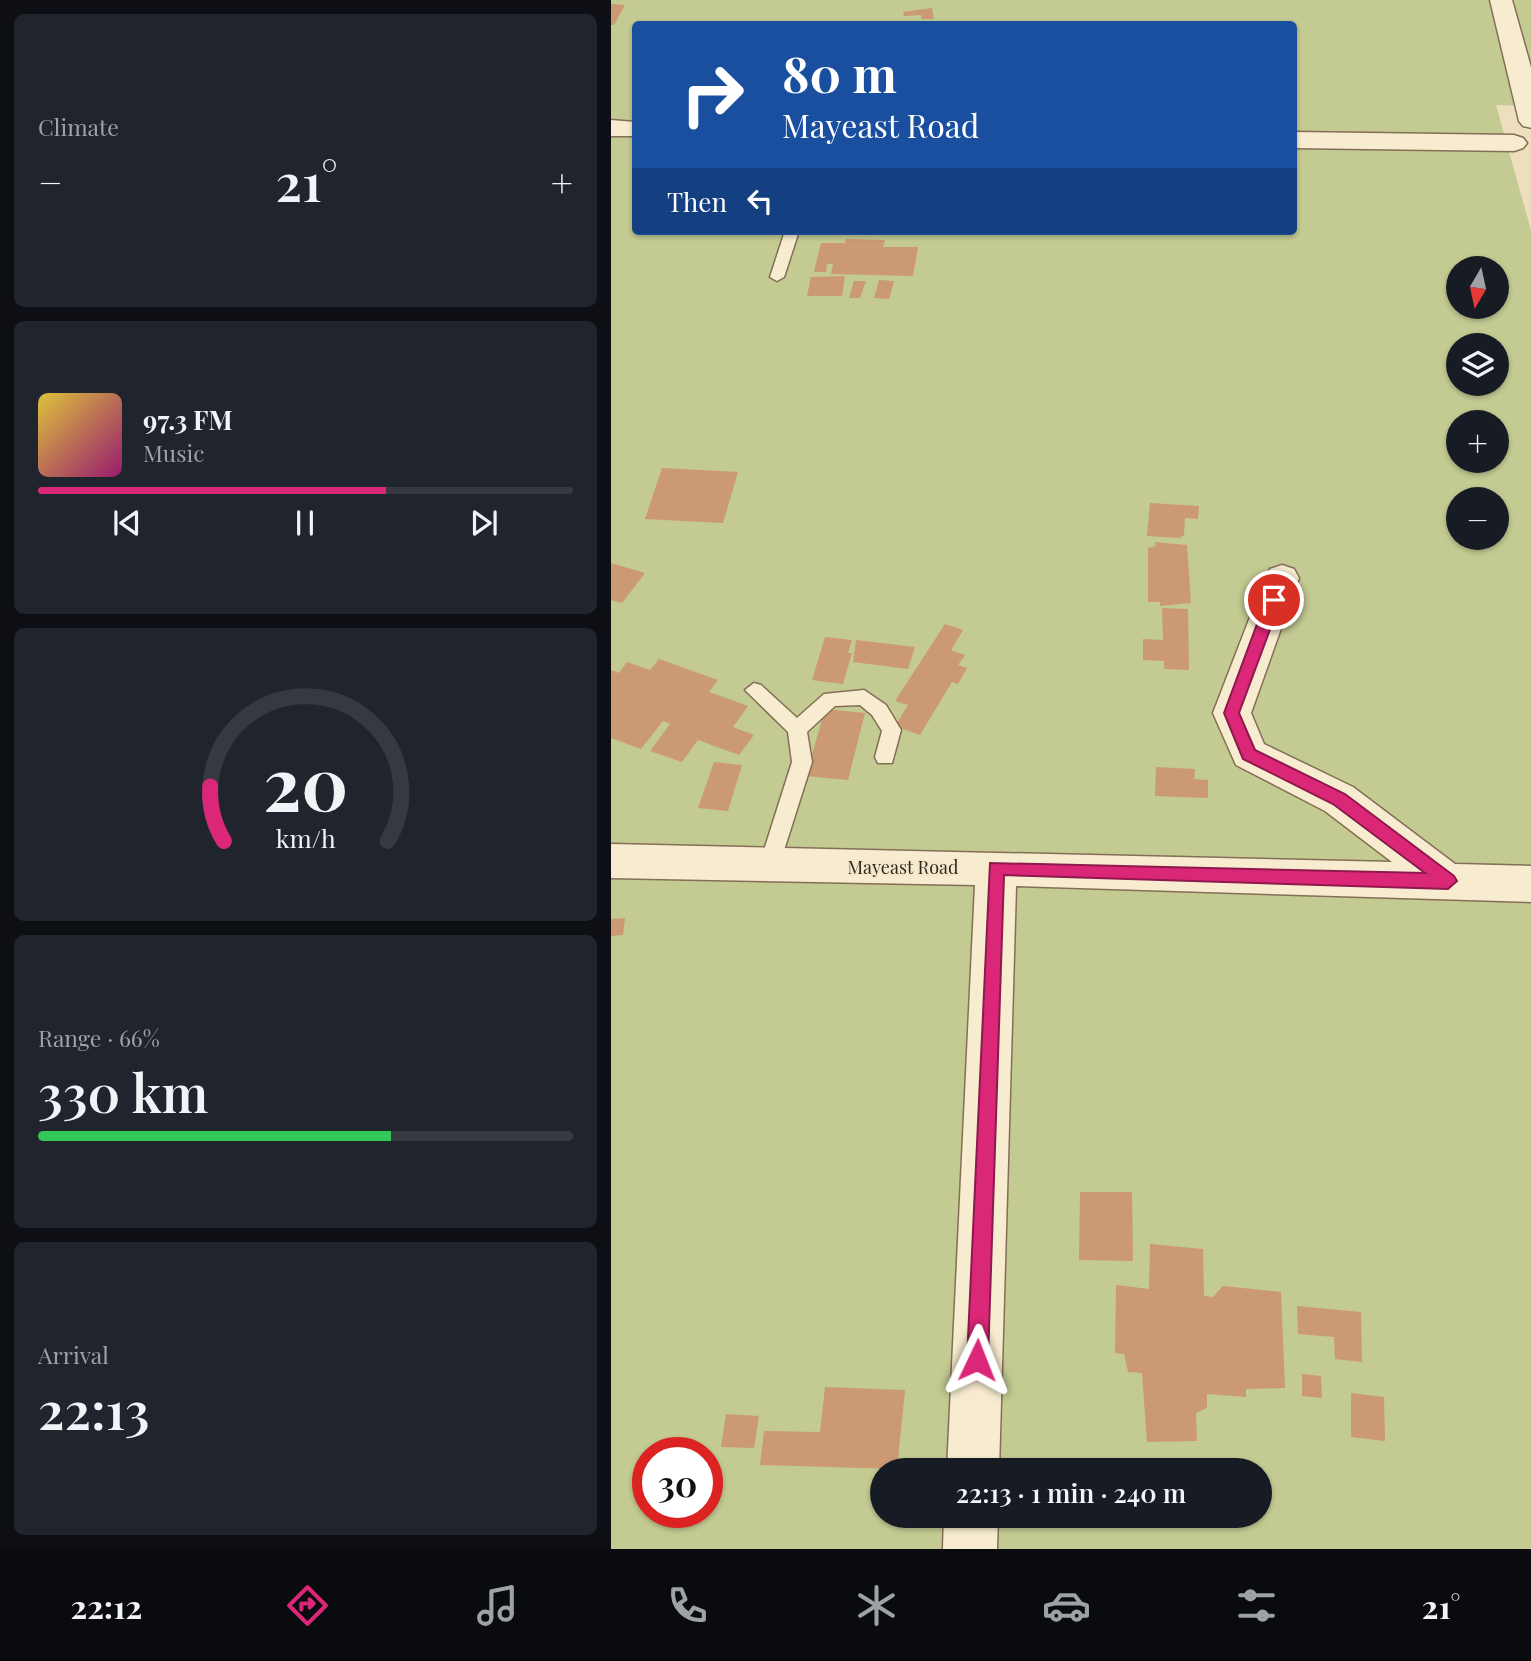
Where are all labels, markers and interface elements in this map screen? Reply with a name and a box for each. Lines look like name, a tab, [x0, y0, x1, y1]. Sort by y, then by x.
text: 80 m	[782, 40, 897, 105]
icon: right	[667, 49, 758, 140]
text: Mayeast Road	[782, 103, 979, 146]
text: Climate	[38, 111, 119, 142]
text: 21°	[275, 146, 338, 215]
text: −	[38, 156, 63, 207]
text: +	[551, 156, 573, 207]
icon: left	[741, 182, 779, 220]
text: Then	[667, 184, 727, 219]
north arrow	[1446, 256, 1509, 318]
map controls	[1446, 256, 1509, 550]
button: layers	[1446, 333, 1509, 396]
text: 97.3 FM	[143, 402, 233, 437]
button: +	[1446, 410, 1509, 473]
text: Music	[143, 437, 204, 468]
button: −	[1446, 487, 1509, 550]
icon: previous	[108, 504, 146, 542]
icon: pause	[286, 504, 324, 542]
icon: next	[465, 504, 503, 542]
pin	[1244, 570, 1304, 630]
icon: arrive	[1255, 581, 1293, 619]
text: 20	[263, 732, 348, 829]
text: km/h	[276, 820, 336, 853]
street label: Mayeast Road	[848, 855, 959, 879]
text: Range · 66%	[38, 1022, 160, 1053]
text: 330 km	[38, 1057, 208, 1126]
position arrow	[940, 1323, 1014, 1397]
text: Arrival	[38, 1339, 109, 1370]
text: 22:13	[38, 1374, 149, 1443]
speed limit sign: 30	[632, 1437, 723, 1528]
text: 22:13 · 1 min · 240 m	[956, 1475, 1186, 1510]
icon: directions	[283, 1581, 332, 1630]
icon: music	[473, 1581, 522, 1630]
icon: phone	[663, 1581, 712, 1630]
icon: climate	[852, 1581, 901, 1630]
icon: car	[1042, 1581, 1091, 1630]
icon: filters	[1232, 1581, 1281, 1630]
text: 22:12	[70, 1584, 142, 1627]
text: 21°	[1422, 1584, 1460, 1627]

